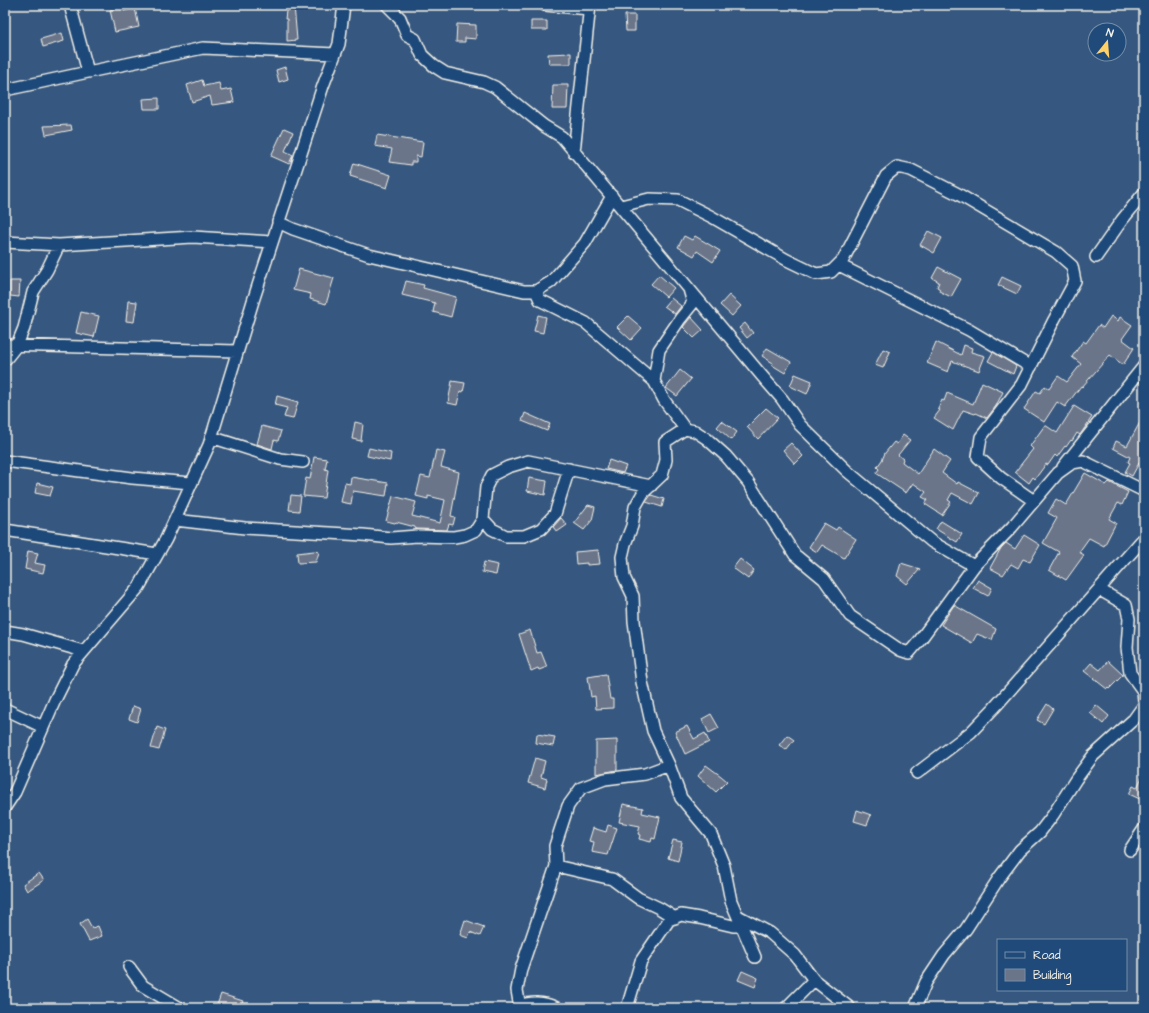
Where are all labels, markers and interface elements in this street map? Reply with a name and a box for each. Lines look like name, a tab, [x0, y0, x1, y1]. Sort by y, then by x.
north arrow	[1087, 22, 1127, 62]
text: N	[1104, 25, 1115, 41]
legend	[997, 939, 1127, 991]
text: Road	[1033, 947, 1061, 964]
text: Building	[1033, 967, 1071, 985]

